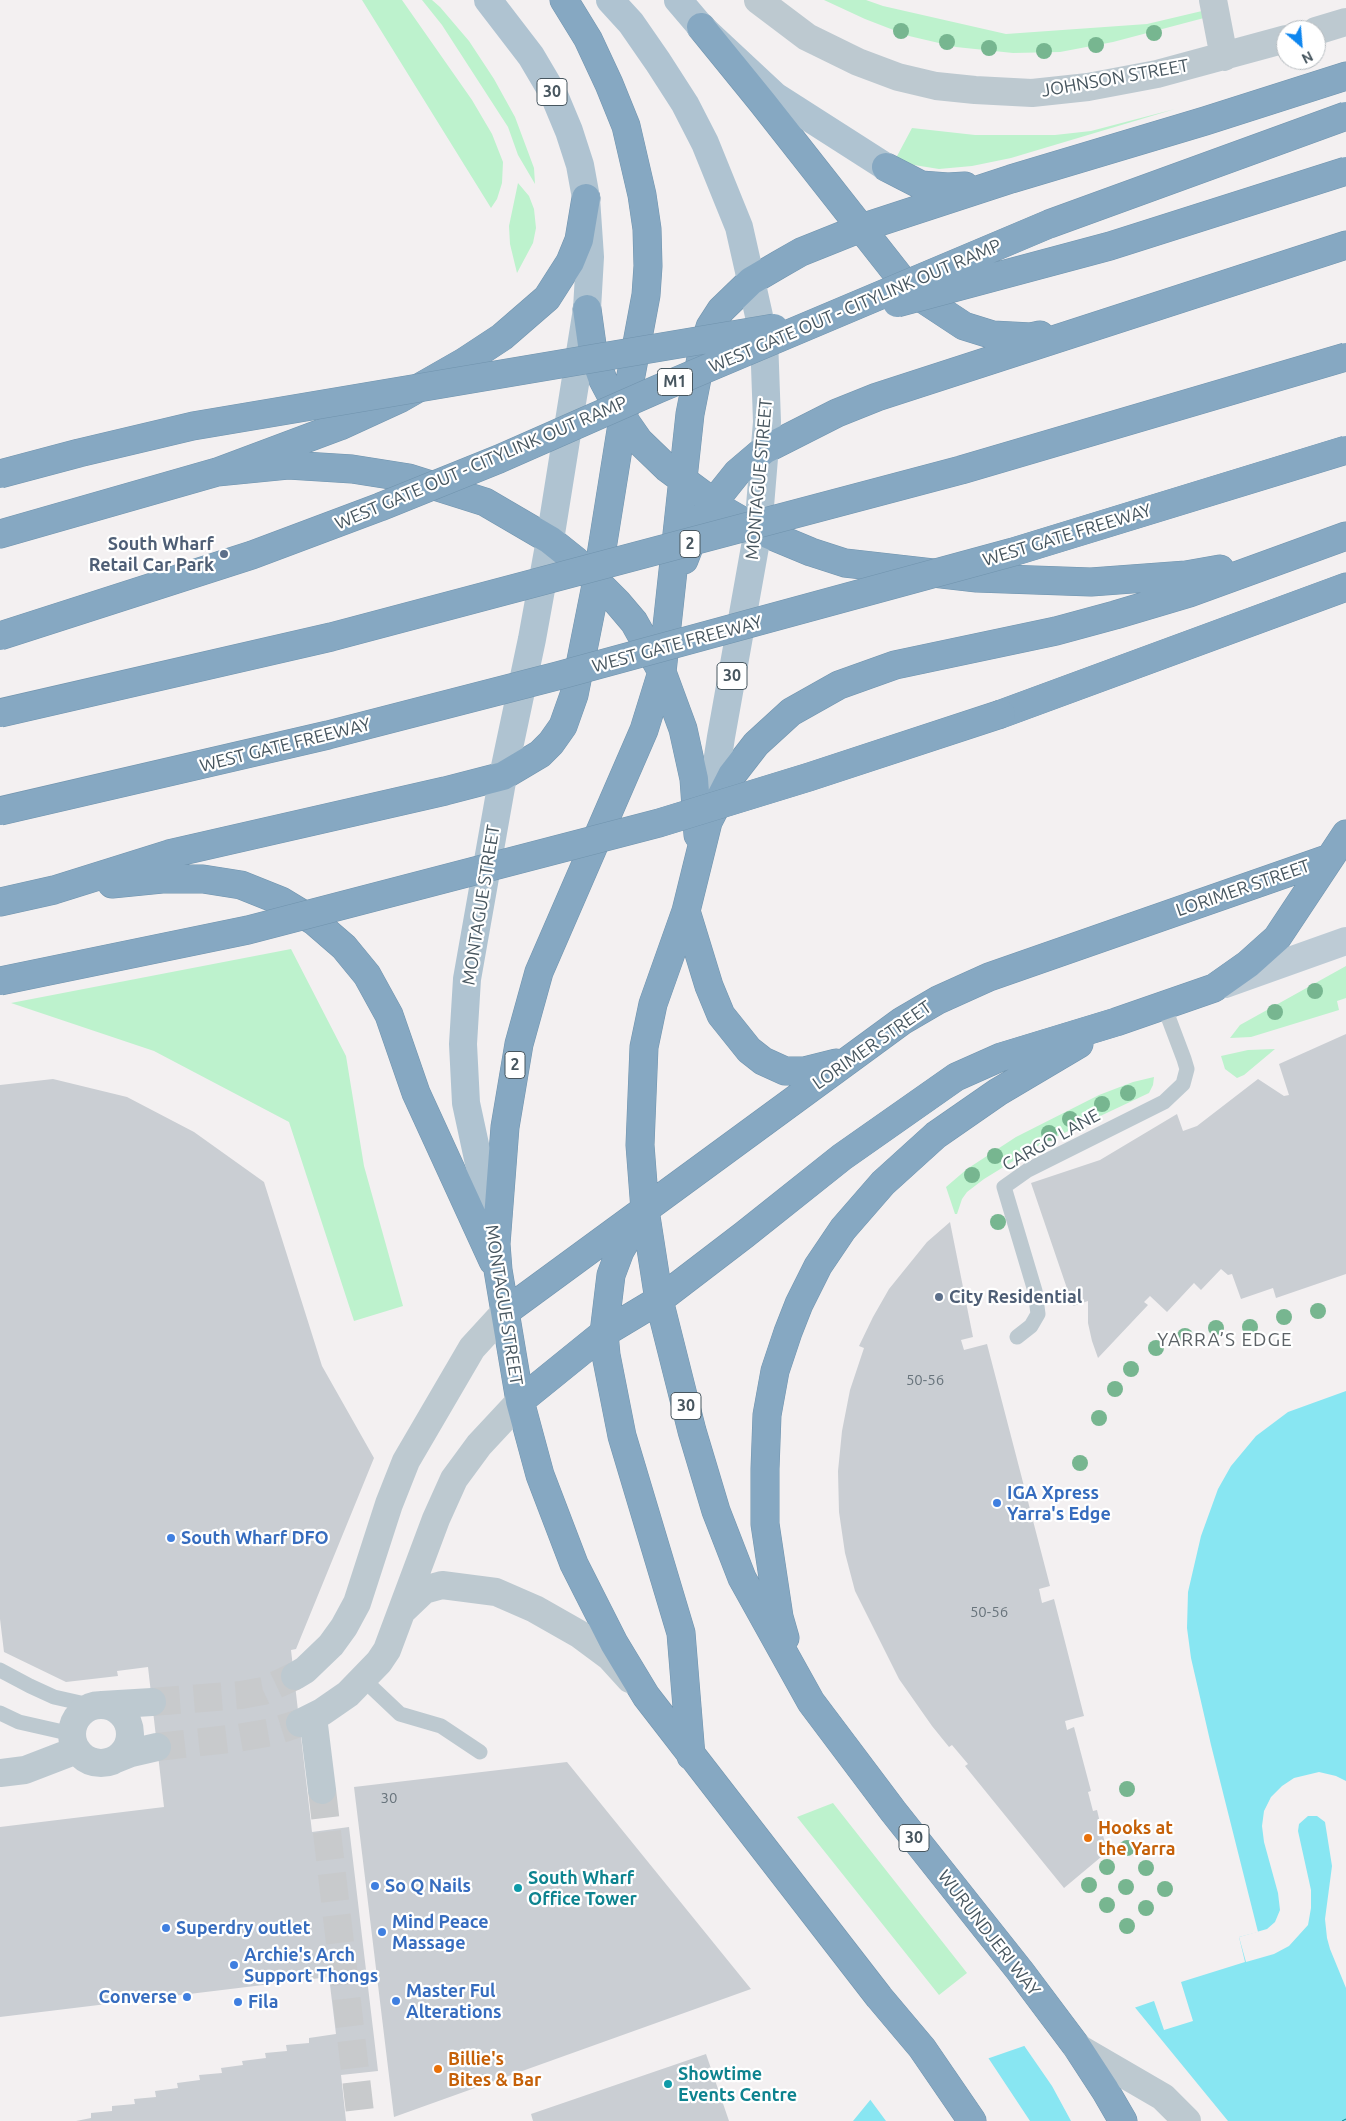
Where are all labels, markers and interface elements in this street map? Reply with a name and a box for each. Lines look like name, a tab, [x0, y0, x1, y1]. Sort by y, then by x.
north arrow	[1276, 20, 1326, 70]
text: N	[1299, 48, 1316, 67]
street label: JOHNSON STREET	[1040, 54, 1190, 102]
road number: 30	[537, 78, 567, 105]
street label: WEST GATE OUT - CITYLINK OUT RAMP	[706, 234, 1004, 378]
road number: M1	[658, 368, 692, 396]
street label: WEST GATE OUT - CITYLINK OUT RAMP	[332, 391, 630, 535]
street label: MONTAGUE STREET	[741, 397, 777, 561]
street label: WEST GATE FREEWAY	[980, 499, 1154, 571]
road number: 2	[680, 530, 700, 558]
place label: South Wharf Retail Car Park	[89, 533, 214, 576]
marker: South Wharf Retail Car Park	[218, 548, 230, 560]
street label: WEST GATE FREEWAY	[590, 611, 764, 677]
road number: 30	[717, 662, 747, 689]
street label: WEST GATE FREEWAY	[197, 713, 373, 777]
street label: MONTAGUE STREET	[458, 823, 504, 987]
street label: LORIMER STREET	[1173, 855, 1313, 921]
street label: LORIMER STREET	[808, 996, 936, 1094]
road number: 2	[505, 1052, 525, 1078]
street label: CARGO LANE	[998, 1104, 1104, 1176]
street label: MONTAGUE STREET	[481, 1223, 527, 1387]
place label: City Residential	[949, 1286, 1082, 1308]
marker: City Residential	[933, 1291, 945, 1303]
district label: YARRA’S EDGE	[1156, 1329, 1294, 1351]
house number: 50-56	[906, 1371, 944, 1389]
road number: 30	[671, 1392, 701, 1420]
place label: IGA Xpress Yarra's Edge	[1007, 1482, 1111, 1525]
marker: IGA Xpress Yarra's Edge	[991, 1497, 1003, 1509]
place label: South Wharf DFO	[181, 1527, 329, 1549]
marker: South Wharf DFO	[165, 1532, 177, 1544]
house number: 50-56	[970, 1603, 1008, 1621]
house number: 30	[381, 1789, 397, 1807]
place label: Hooks at the Yarra	[1098, 1817, 1176, 1860]
road number: 30	[899, 1825, 929, 1852]
marker: Hooks at the Yarra	[1082, 1832, 1094, 1844]
street label: WURUNDJERI WAY	[933, 1866, 1045, 2000]
place label: South Wharf Office Tower	[528, 1867, 637, 1910]
place label: So Q Nails	[385, 1875, 471, 1897]
marker: So Q Nails	[369, 1880, 381, 1892]
marker: South Wharf Office Tower	[512, 1882, 524, 1894]
place label: Mind Peace Massage	[392, 1911, 489, 1954]
place label: Superdry outlet	[176, 1917, 310, 1939]
marker: Superdry outlet	[160, 1922, 172, 1934]
marker: Mind Peace Massage	[376, 1926, 388, 1938]
place label: Archie's Arch Support Thongs	[244, 1944, 378, 1986]
marker: Archie's Arch Support Thongs	[228, 1959, 240, 1971]
place label: Master Ful Alterations	[406, 1980, 502, 2022]
place label: Converse	[98, 1986, 177, 2008]
marker: Converse	[181, 1991, 193, 2003]
place label: Fila	[248, 1991, 279, 2013]
marker: Master Ful Alterations	[390, 1995, 402, 2007]
marker: Fila	[232, 1996, 244, 2008]
place label: Billie's Bites & Bar	[448, 2048, 541, 2090]
marker: Billie's Bites & Bar	[432, 2063, 444, 2075]
place label: Showtime Events Centre	[678, 2063, 797, 2106]
marker: Showtime Events Centre	[662, 2078, 674, 2090]

